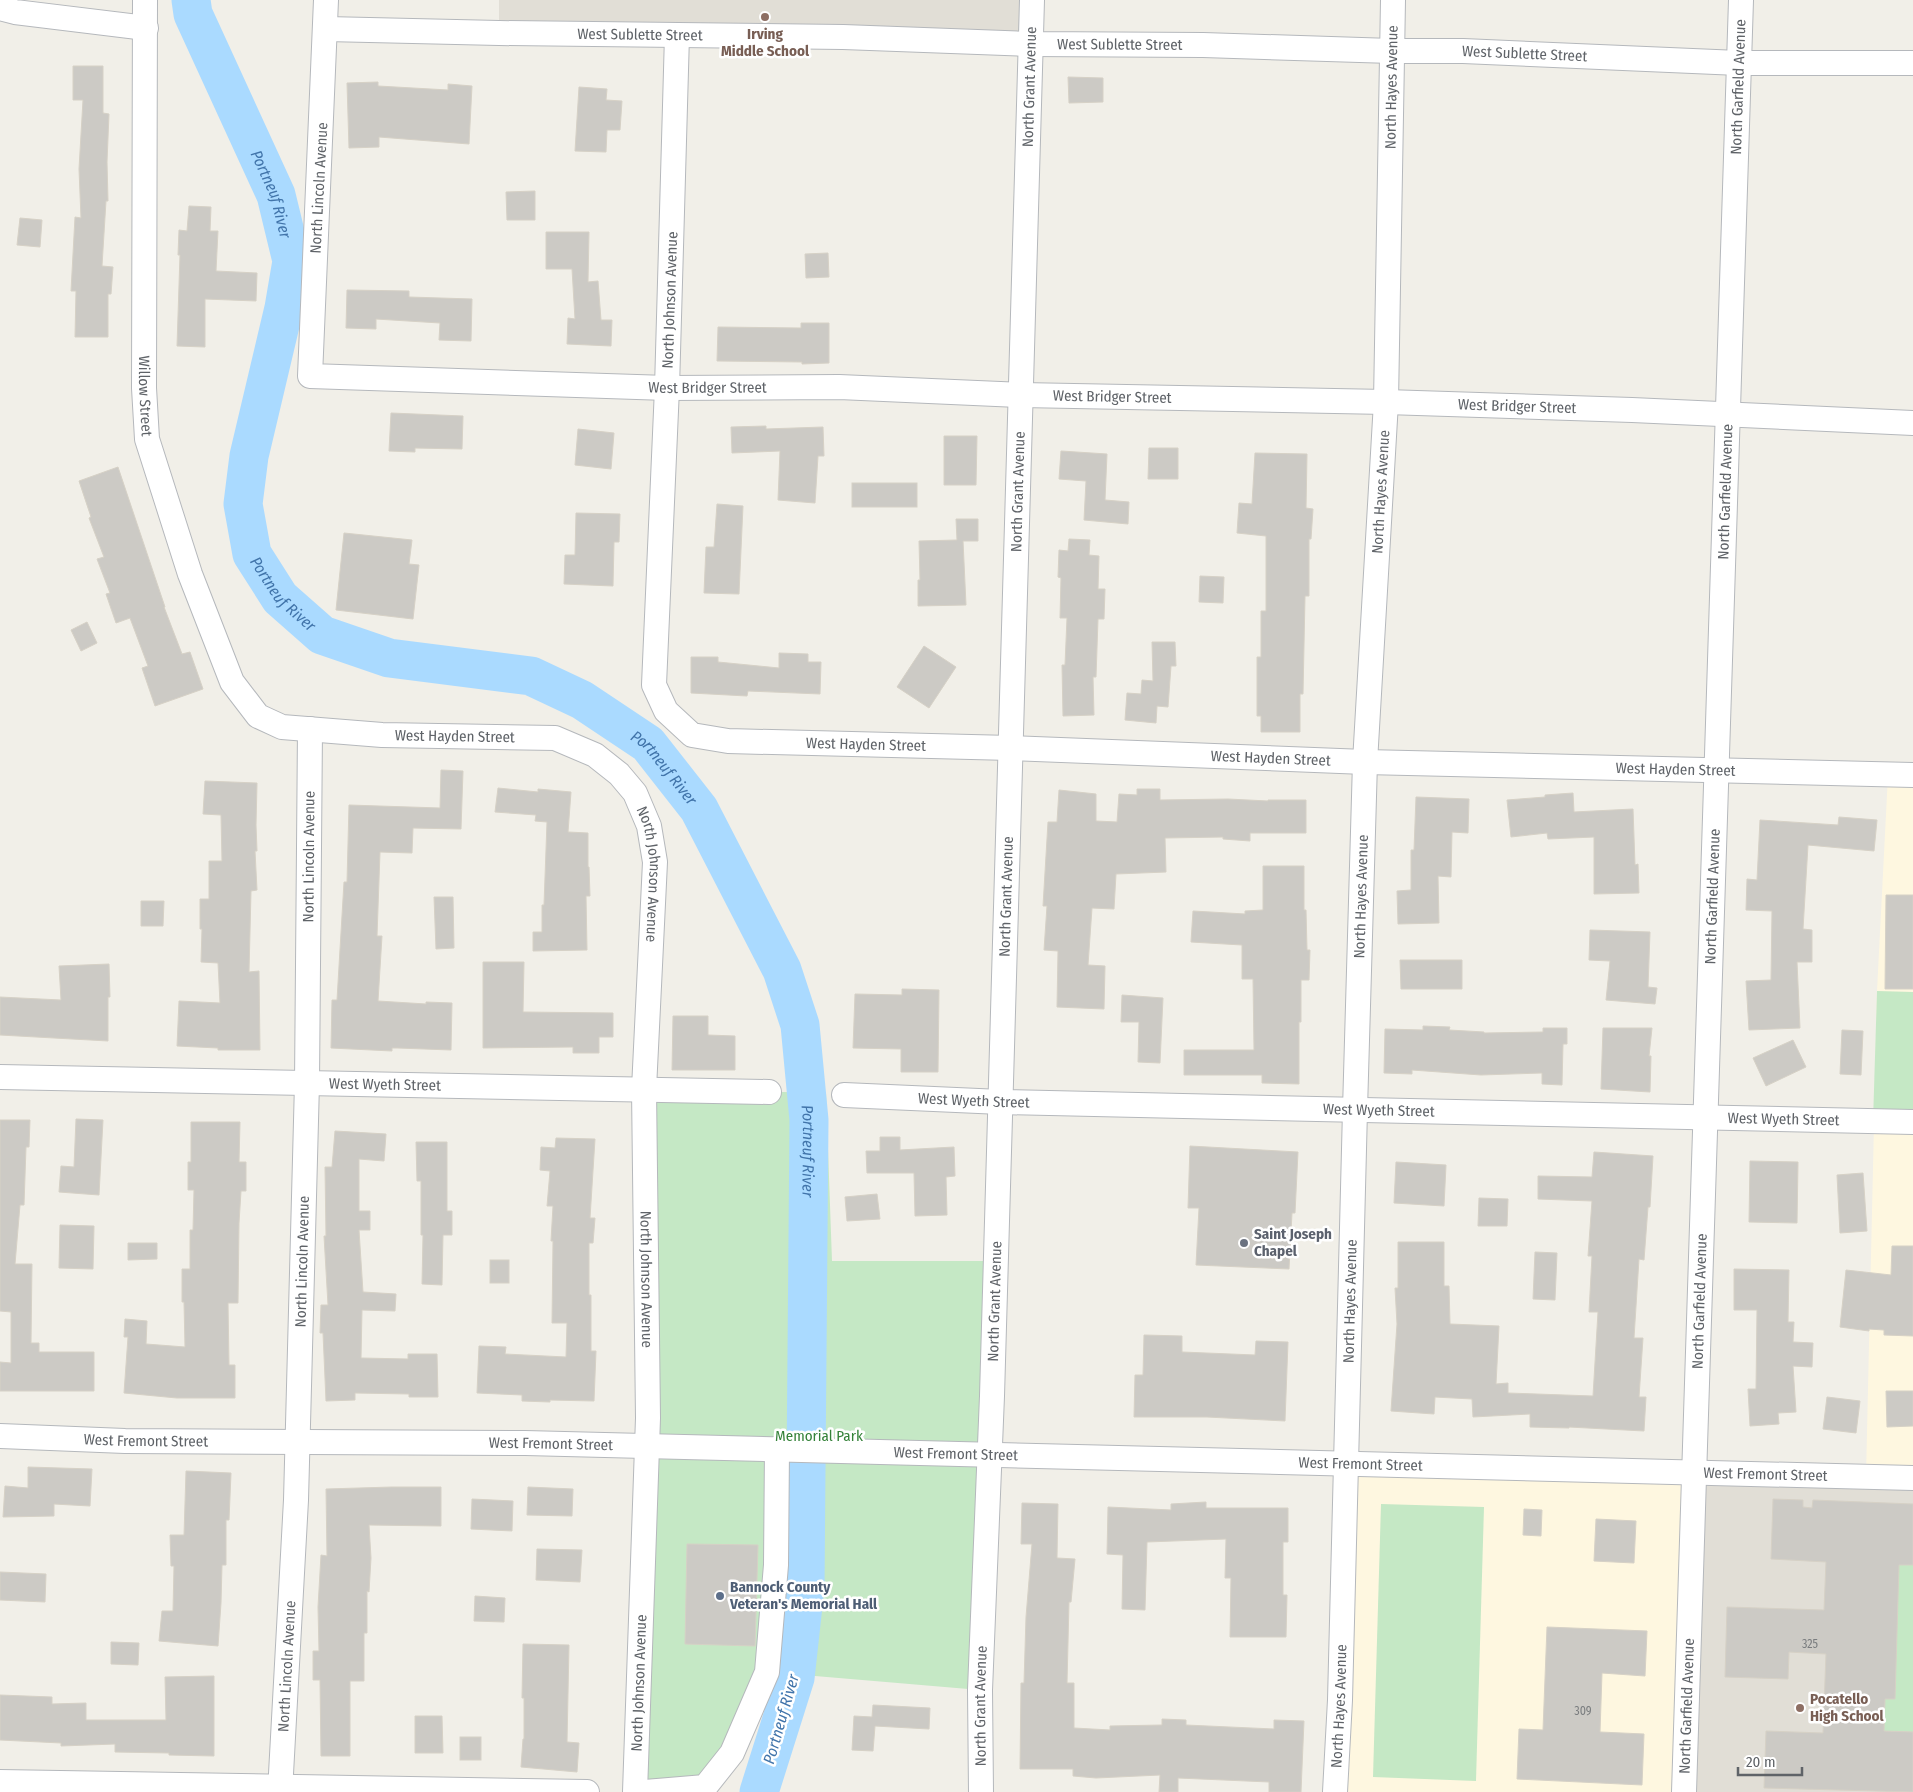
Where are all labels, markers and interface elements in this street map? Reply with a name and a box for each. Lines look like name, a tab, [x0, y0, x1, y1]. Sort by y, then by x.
marker: Irving Middle School	[759, 11, 771, 23]
street label: North Garfield Avenue	[1727, 19, 1749, 155]
street label: West Sublette Street	[577, 25, 703, 44]
place label: Irving Middle School	[721, 25, 810, 60]
street label: North Hayes Avenue	[1381, 25, 1402, 149]
street label: North Grant Avenue	[1019, 26, 1040, 147]
street label: West Sublette Street	[1057, 35, 1183, 54]
street label: West Sublette Street	[1462, 42, 1588, 65]
street label: North Lincoln Avenue	[307, 122, 331, 254]
water label: Portneuf River	[247, 147, 296, 240]
street label: North Johnson Avenue	[659, 231, 681, 369]
street label: Willow Street	[135, 355, 156, 437]
street label: West Bridger Street	[648, 378, 767, 397]
street label: West Bridger Street	[1053, 387, 1172, 407]
street label: West Bridger Street	[1458, 395, 1577, 417]
street label: North Garfield Avenue	[1714, 424, 1737, 560]
street label: North Hayes Avenue	[1368, 430, 1393, 554]
street label: North Grant Avenue	[1007, 431, 1029, 552]
water label: Portneuf River	[246, 553, 320, 635]
street label: West Hayden Street	[395, 726, 515, 746]
water label: Portneuf River	[628, 726, 702, 809]
street label: West Hayden Street	[806, 734, 926, 755]
street label: West Hayden Street	[1210, 747, 1331, 770]
street label: West Hayden Street	[1615, 759, 1736, 780]
street label: North Lincoln Avenue	[299, 791, 318, 922]
street label: North Johnson Avenue	[633, 804, 664, 943]
street label: North Garfield Avenue	[1701, 828, 1724, 965]
street label: North Hayes Avenue	[1350, 834, 1372, 959]
street label: North Grant Avenue	[996, 836, 1017, 957]
street label: West Wyeth Street	[329, 1074, 441, 1095]
street label: West Wyeth Street	[918, 1089, 1030, 1112]
street label: West Wyeth Street	[1323, 1100, 1435, 1121]
water label: Portneuf River	[798, 1104, 819, 1198]
street label: West Wyeth Street	[1727, 1109, 1840, 1129]
street label: North Lincoln Avenue	[292, 1196, 313, 1327]
street label: North Johnson Avenue	[636, 1211, 656, 1348]
place label: Saint Joseph Chapel	[1254, 1225, 1332, 1260]
street label: North Garfield Avenue	[1688, 1233, 1711, 1369]
marker: Saint Joseph Chapel	[1238, 1237, 1250, 1249]
street label: North Hayes Avenue	[1340, 1239, 1361, 1363]
street label: North Grant Avenue	[984, 1241, 1005, 1362]
park label: Memorial Park	[775, 1427, 863, 1445]
street label: West Fremont Street	[83, 1430, 208, 1450]
street label: West Fremont Street	[489, 1434, 613, 1454]
street label: West Fremont Street	[893, 1443, 1018, 1464]
street label: West Fremont Street	[1298, 1454, 1423, 1475]
street label: West Fremont Street	[1703, 1464, 1828, 1485]
place label: Bannock County Veteran's Memorial Hall	[729, 1578, 878, 1613]
marker: Bannock County Veteran's Memorial Hall	[714, 1590, 726, 1602]
street label: North Lincoln Avenue	[274, 1600, 299, 1732]
street label: North Johnson Avenue	[628, 1614, 650, 1752]
house number: 325	[1802, 1637, 1819, 1651]
street label: North Garfield Avenue	[1676, 1638, 1698, 1774]
street label: North Hayes Avenue	[1327, 1644, 1350, 1769]
street label: North Grant Avenue	[971, 1645, 991, 1766]
water label: Portneuf River	[759, 1672, 803, 1766]
place label: Pocatello High School	[1810, 1690, 1885, 1725]
marker: Pocatello High School	[1794, 1702, 1806, 1714]
house number: 309	[1574, 1704, 1592, 1718]
scale bar	[1738, 1744, 1802, 1776]
text: 20 m	[1746, 1753, 1776, 1771]

